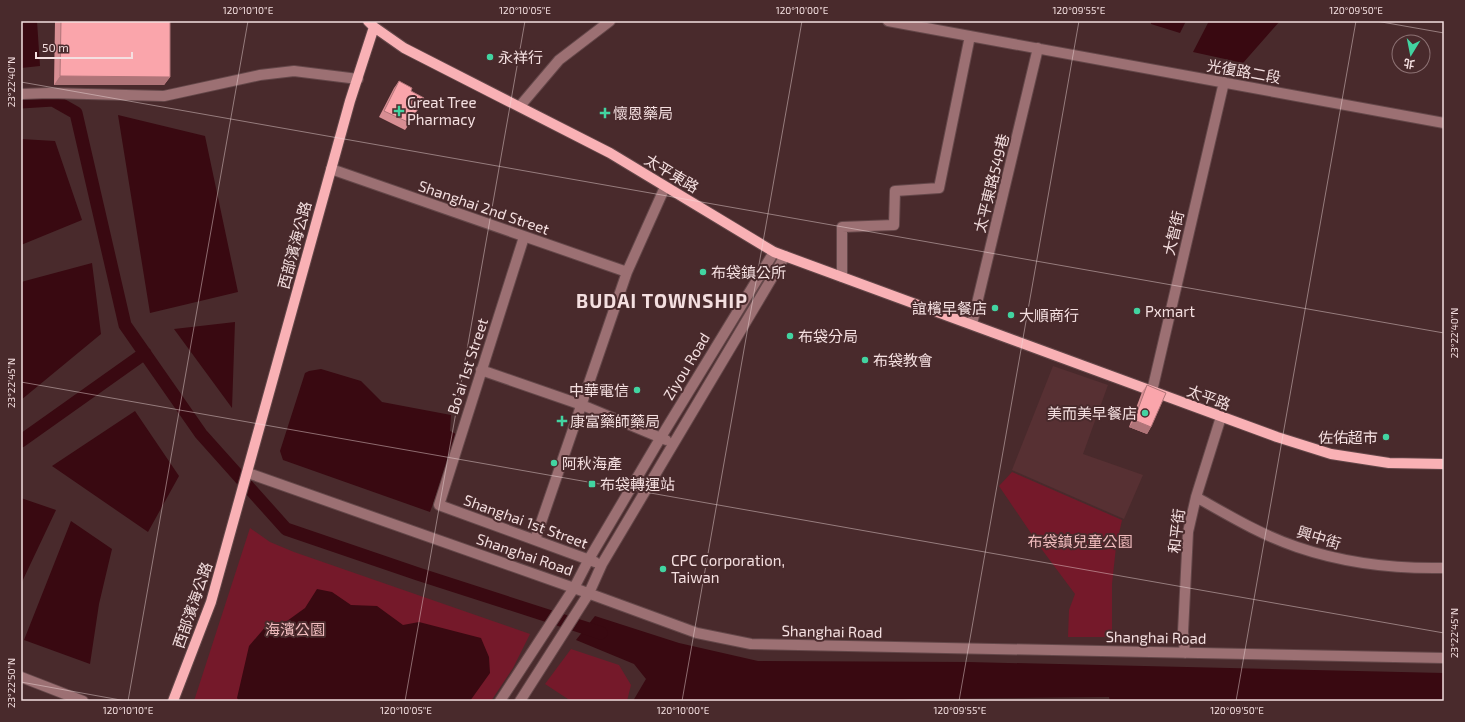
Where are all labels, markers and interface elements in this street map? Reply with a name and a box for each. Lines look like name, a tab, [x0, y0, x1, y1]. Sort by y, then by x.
text: 120°10'10"E	[223, 4, 274, 16]
text: 120°10'05"E	[499, 4, 551, 16]
text: 120°10'00"E	[776, 4, 829, 16]
text: 120°09'55"E	[1053, 4, 1106, 16]
text: 120°09'50"E	[1329, 4, 1383, 16]
scale bar	[36, 34, 132, 60]
north arrow	[1391, 34, 1431, 74]
text: 50 m	[42, 40, 69, 54]
place label: 永祥行	[498, 48, 543, 66]
marker: 永祥行	[485, 52, 495, 62]
street label: 光復路二段	[1205, 56, 1283, 86]
text: 23°22'40"N	[5, 57, 17, 107]
text: 北	[1403, 57, 1416, 72]
place label: Great Tree Pharmacy	[407, 93, 477, 128]
place label: 懷恩藥局	[613, 104, 673, 122]
marker: Great Tree Pharmacy	[394, 106, 404, 116]
marker: 懷恩藥局	[600, 108, 610, 118]
street label: 太平東路549巷	[970, 132, 1012, 234]
street label: 太平東路	[642, 150, 702, 196]
street label: Shanghai 2nd Street	[416, 176, 552, 238]
street label: 西部濱海公路	[274, 199, 314, 291]
street label: 大智街	[1159, 209, 1187, 257]
place label: 布袋鎮公所	[711, 263, 786, 281]
marker: 布袋鎮公所	[698, 267, 708, 277]
district label: BUDAI TOWNSHIP	[576, 289, 748, 312]
place label: 誼檳早餐店	[912, 299, 987, 317]
place label: Pxmart	[1145, 302, 1195, 320]
marker: 誼檳早餐店	[990, 303, 1000, 313]
place label: 大順商行	[1019, 306, 1079, 324]
marker: Pxmart	[1132, 306, 1142, 316]
text: 23°22'40"N	[1448, 308, 1460, 358]
marker: 大順商行	[1006, 310, 1016, 320]
street label: Bo’ai 1st Street	[443, 315, 491, 416]
place label: 布袋分局	[798, 327, 858, 345]
street label: Ziyou Road	[659, 329, 713, 403]
marker: 布袋分局	[785, 331, 795, 341]
place label: 布袋教會	[873, 351, 933, 369]
marker: 布袋教會	[860, 355, 870, 365]
text: 23°22'45"N	[5, 358, 17, 408]
place label: 中華電信	[569, 381, 629, 399]
street label: 太平路	[1185, 381, 1233, 413]
marker: 中華電信	[632, 385, 642, 395]
place label: 美而美早餐店	[1047, 404, 1137, 422]
marker: 美而美早餐店	[1140, 408, 1150, 418]
place label: 康富藥師藥局	[570, 412, 660, 430]
marker: 康富藥師藥局	[557, 416, 567, 426]
place label: 佐佑超市	[1318, 428, 1378, 446]
marker: 佐佑超市	[1381, 432, 1391, 442]
place label: 阿秋海產	[562, 454, 622, 472]
marker: 阿秋海產	[549, 458, 559, 468]
place label: 布袋轉運站	[600, 475, 675, 493]
marker: 布袋轉運站	[587, 479, 597, 489]
street label: Shanghai 1st Street	[461, 490, 591, 552]
street label: 和平街	[1164, 508, 1188, 554]
street label: 興中街	[1295, 522, 1343, 552]
street label: Shanghai Road	[474, 529, 576, 579]
park label: 布袋鎮兒童公園	[1027, 532, 1133, 550]
place label: CPC Corporation, Taiwan	[671, 551, 785, 586]
street label: 西部濱海公路	[169, 560, 215, 650]
marker: CPC Corporation, Taiwan	[658, 564, 668, 574]
text: 23°22'45"N	[1448, 608, 1460, 658]
park label: 海濱公園	[265, 620, 325, 638]
street label: Shanghai Road	[781, 621, 883, 641]
street label: Shanghai Road	[1105, 627, 1207, 647]
text: 23°22'50"N	[5, 658, 17, 708]
text: 120°10'10"E	[103, 704, 154, 716]
text: 120°10'05"E	[380, 704, 432, 716]
text: 120°10'00"E	[657, 704, 710, 716]
text: 120°09'55"E	[934, 704, 987, 716]
text: 120°09'50"E	[1210, 704, 1264, 716]

